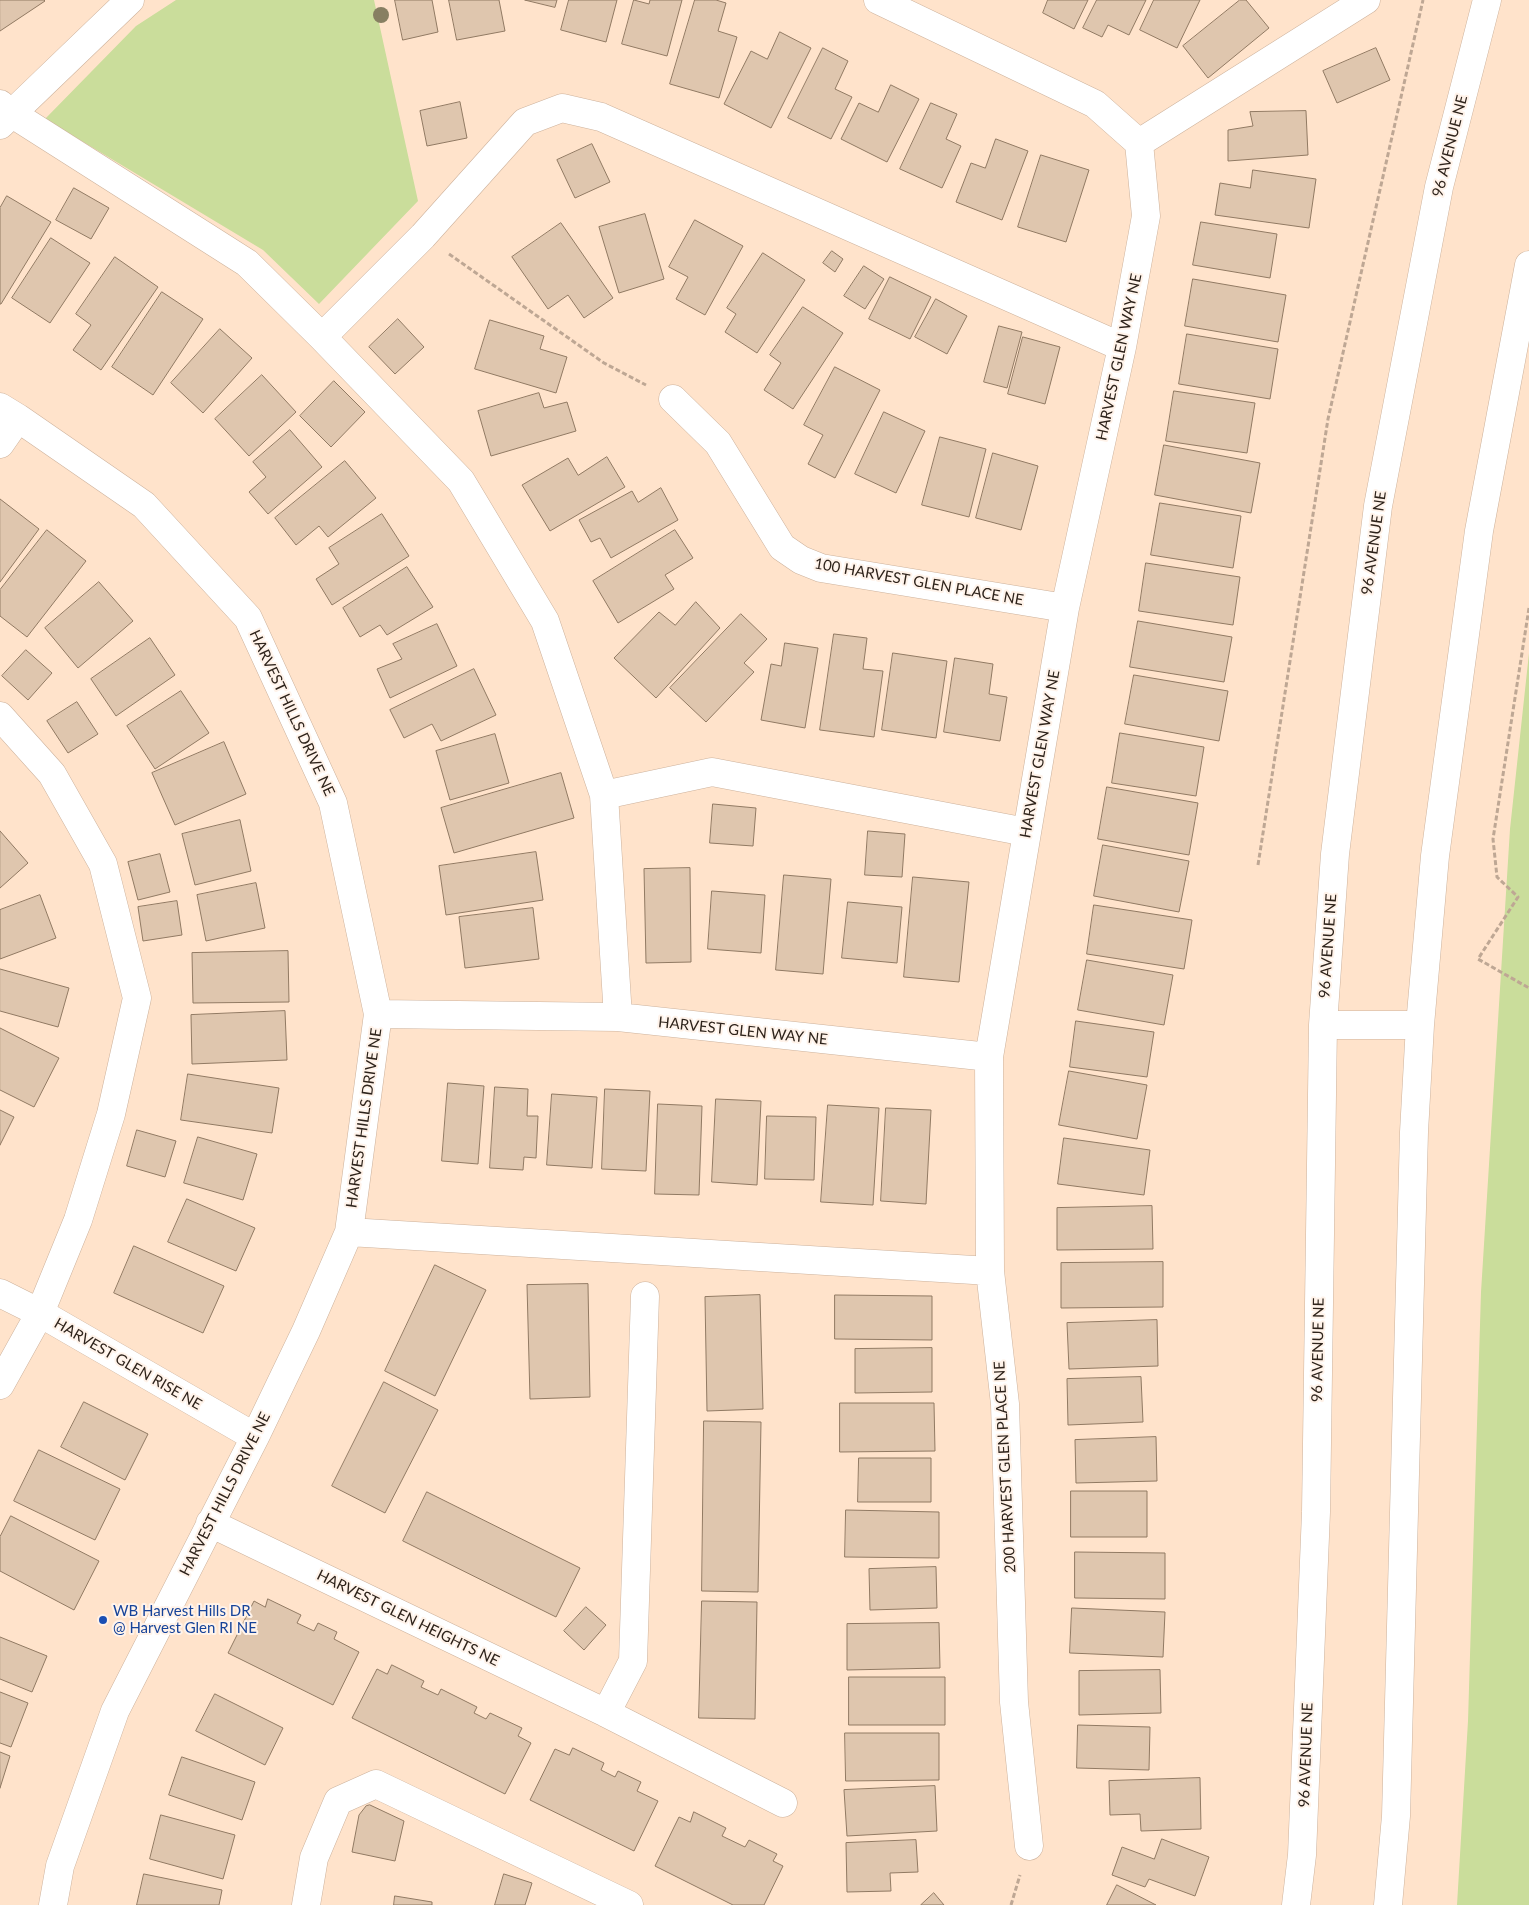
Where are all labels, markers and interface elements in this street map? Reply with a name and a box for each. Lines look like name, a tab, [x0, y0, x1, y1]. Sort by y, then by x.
street label: 96 AVENUE NE	[1429, 93, 1471, 199]
street label: HARVEST GLEN WAY NE	[1092, 272, 1146, 442]
street label: 96 AVENUE NE	[1358, 490, 1390, 596]
street label: 100 HARVEST GLEN PLACE NE	[813, 555, 1025, 609]
street label: HARVEST HILLS DRIVE NE	[246, 627, 338, 799]
street label: HARVEST GLEN WAY NE	[1016, 669, 1064, 839]
street label: 96 AVENUE NE	[1315, 893, 1341, 999]
street label: HARVEST GLEN WAY NE	[657, 1013, 829, 1049]
street label: HARVEST HILLS DRIVE NE	[342, 1027, 386, 1209]
street label: 96 AVENUE NE	[1308, 1298, 1328, 1402]
street label: HARVEST GLEN RISE NE	[51, 1314, 205, 1414]
street label: 200 HARVEST GLEN PLACE NE	[990, 1361, 1020, 1573]
street label: HARVEST HILLS DRIVE NE	[176, 1409, 274, 1579]
street label: HARVEST GLEN HEIGHTS NE	[314, 1566, 502, 1670]
place label: WB Harvest Hills DR @ Harvest Glen RI NE	[113, 1602, 257, 1637]
marker: WB Harvest Hills DR @ Harvest Glen RI NE	[97, 1614, 109, 1626]
street label: 96 AVENUE NE	[1295, 1702, 1317, 1808]

